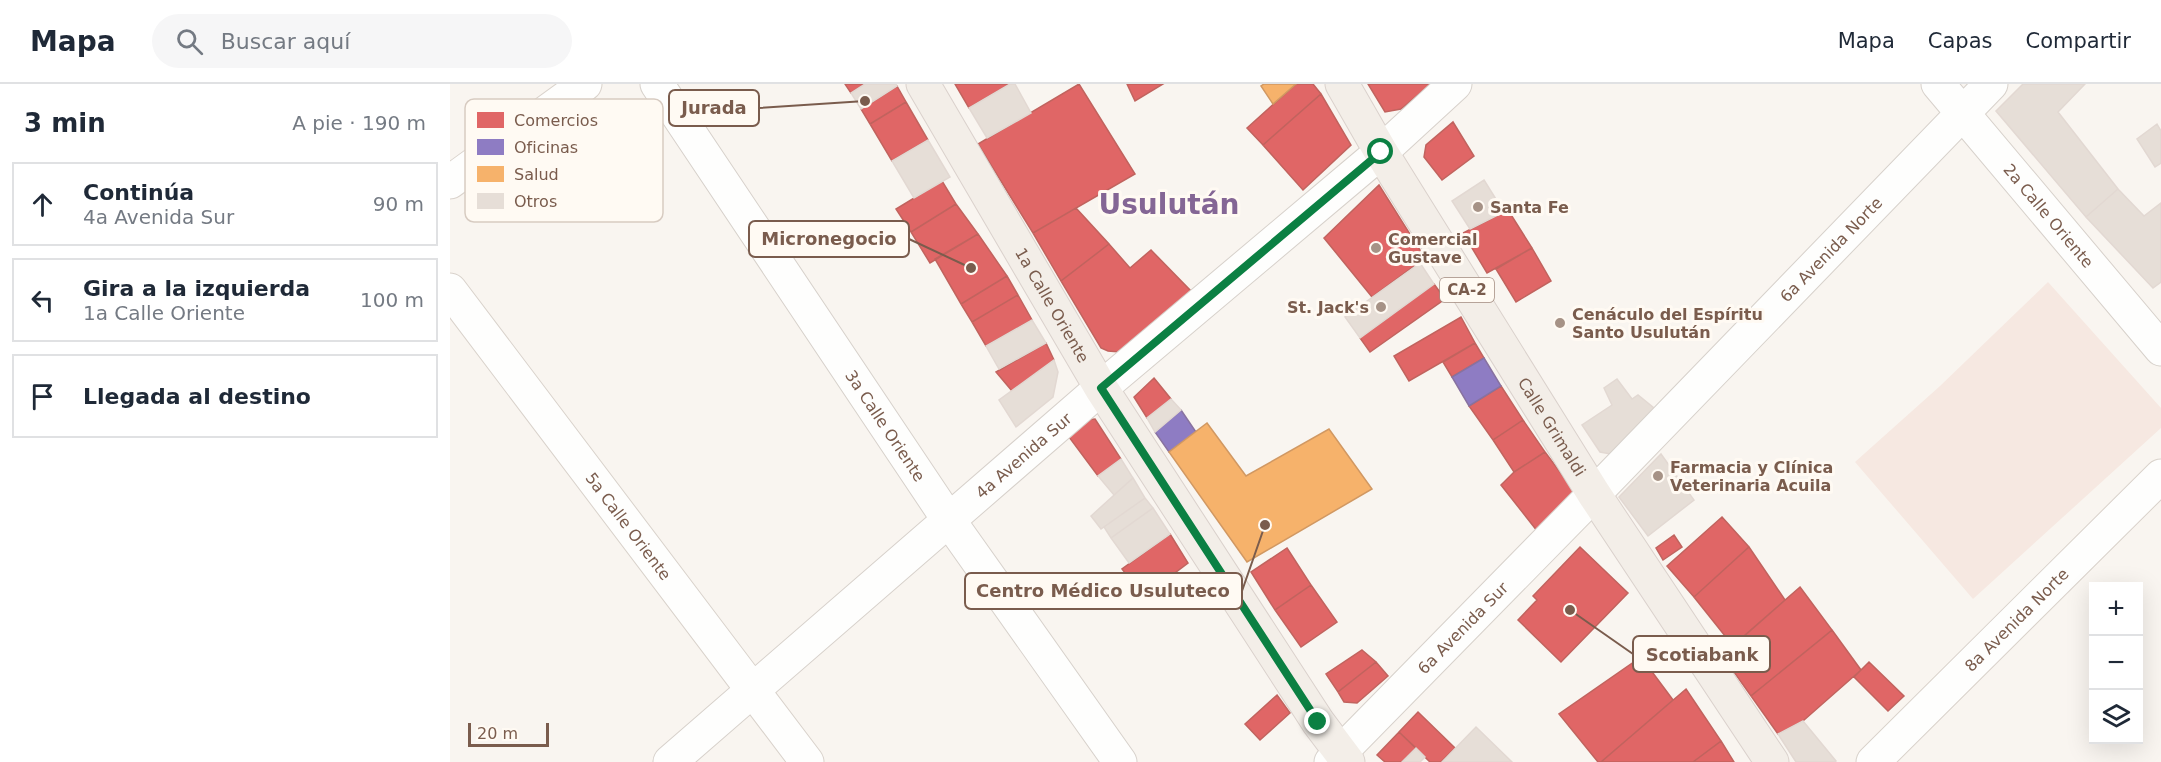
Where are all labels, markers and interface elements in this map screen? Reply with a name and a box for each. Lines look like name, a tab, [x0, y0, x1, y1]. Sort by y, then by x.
search box	[152, 14, 572, 68]
text: Mapa	[30, 25, 116, 58]
icon: search	[173, 25, 206, 58]
text: Buscar aquí	[221, 29, 350, 54]
text: Mapa	[1838, 29, 1895, 53]
text: Capas	[1928, 29, 1992, 53]
text: Compartir	[2025, 29, 2131, 53]
callout: Jurada	[669, 90, 759, 126]
text: Jurada	[679, 97, 747, 118]
legend	[465, 99, 663, 222]
text: 3 min	[24, 108, 106, 138]
text: A pie · 190 m	[292, 111, 426, 135]
text: Comercios	[514, 111, 598, 130]
text: Oficinas	[514, 138, 578, 157]
route start	[1367, 138, 1393, 164]
street label: 2a Calle Oriente	[2000, 160, 2098, 271]
text: Salud	[514, 165, 559, 184]
text: Continúa	[83, 180, 194, 205]
icon: ahead	[26, 188, 59, 221]
district label: Usulután	[1098, 188, 1240, 221]
text: 90 m	[373, 192, 424, 216]
text: Otros	[514, 192, 557, 211]
street label: 6a Avenida Norte	[1776, 193, 1886, 306]
place label: Santa Fe	[1490, 198, 1569, 217]
marker: Santa Fe	[1471, 200, 1485, 214]
text: 4a Avenida Sur	[83, 205, 234, 229]
callout: Micronegocio	[749, 221, 909, 257]
text: Micronegocio	[761, 228, 897, 249]
place label: Comercial Gustave	[1388, 230, 1477, 267]
marker: Comercial Gustave	[1369, 241, 1383, 255]
street label: 1a Calle Oriente	[1011, 244, 1093, 366]
text: Gira a la izquierda	[83, 276, 310, 301]
road number: CA-2	[1440, 278, 1494, 302]
icon: left	[26, 284, 59, 317]
text: 100 m	[360, 288, 424, 312]
place label: St. Jack's	[1287, 298, 1369, 317]
marker: St. Jack's	[1374, 300, 1388, 314]
text: 1a Calle Oriente	[83, 301, 245, 325]
place label: Cenáculo del Espíritu Santo Usulután	[1572, 305, 1763, 342]
marker: Cenáculo del Espíritu Santo Usulután	[1553, 316, 1567, 330]
street label: 3a Calle Oriente	[842, 366, 929, 485]
street label: Calle Grimaldi	[1514, 374, 1590, 480]
icon: arrive	[26, 380, 59, 413]
text: Llegada al destino	[83, 384, 311, 409]
street label: 4a Avenida Sur	[972, 408, 1076, 502]
place label: Farmacia y Clínica Veterinaria Acuila	[1670, 458, 1833, 495]
street label: 5a Calle Oriente	[582, 469, 675, 584]
marker: Farmacia y Clínica Veterinaria Acuila	[1651, 469, 1665, 483]
street label: 8a Avenida Norte	[1960, 564, 2072, 675]
callout: Centro Médico Usuluteco	[965, 573, 1242, 609]
street label: 6a Avenida Sur	[1414, 578, 1512, 678]
text: Centro Médico Usuluteco	[976, 580, 1230, 601]
map controls	[2089, 582, 2143, 744]
button: +	[2089, 582, 2143, 636]
callout: Scotiabank	[1633, 636, 1770, 672]
button: −	[2089, 636, 2143, 690]
text: Scotiabank	[1646, 644, 1759, 665]
button: layers	[2089, 690, 2143, 744]
route end	[1304, 708, 1330, 734]
scale bar	[468, 720, 549, 748]
text: 20 m	[477, 724, 518, 743]

